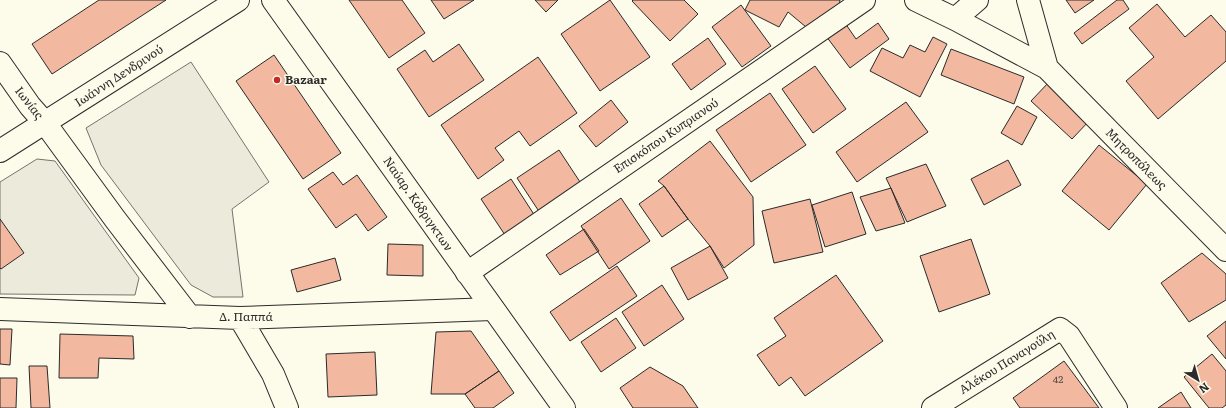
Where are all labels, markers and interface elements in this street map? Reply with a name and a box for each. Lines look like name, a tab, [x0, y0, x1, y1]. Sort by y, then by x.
street label: Ιωάννη Δενδρινού	[71, 40, 166, 111]
place label: Bazaar	[285, 70, 327, 88]
marker: Bazaar	[272, 75, 282, 85]
street label: Ιωνίας	[11, 82, 48, 123]
street label: Επισκόπου Κυπριανού	[609, 93, 722, 177]
street label: Μητροπόλεως	[1102, 123, 1172, 193]
street label: Ναύαρ. Κόδριγκτων	[379, 152, 458, 255]
street label: Δ. Παππά	[219, 307, 273, 325]
street label: Αλέκου Παναγούλη	[955, 324, 1058, 398]
north arrow	[1178, 360, 1218, 400]
house number: 42	[1053, 371, 1063, 386]
text: N	[1196, 380, 1213, 398]

